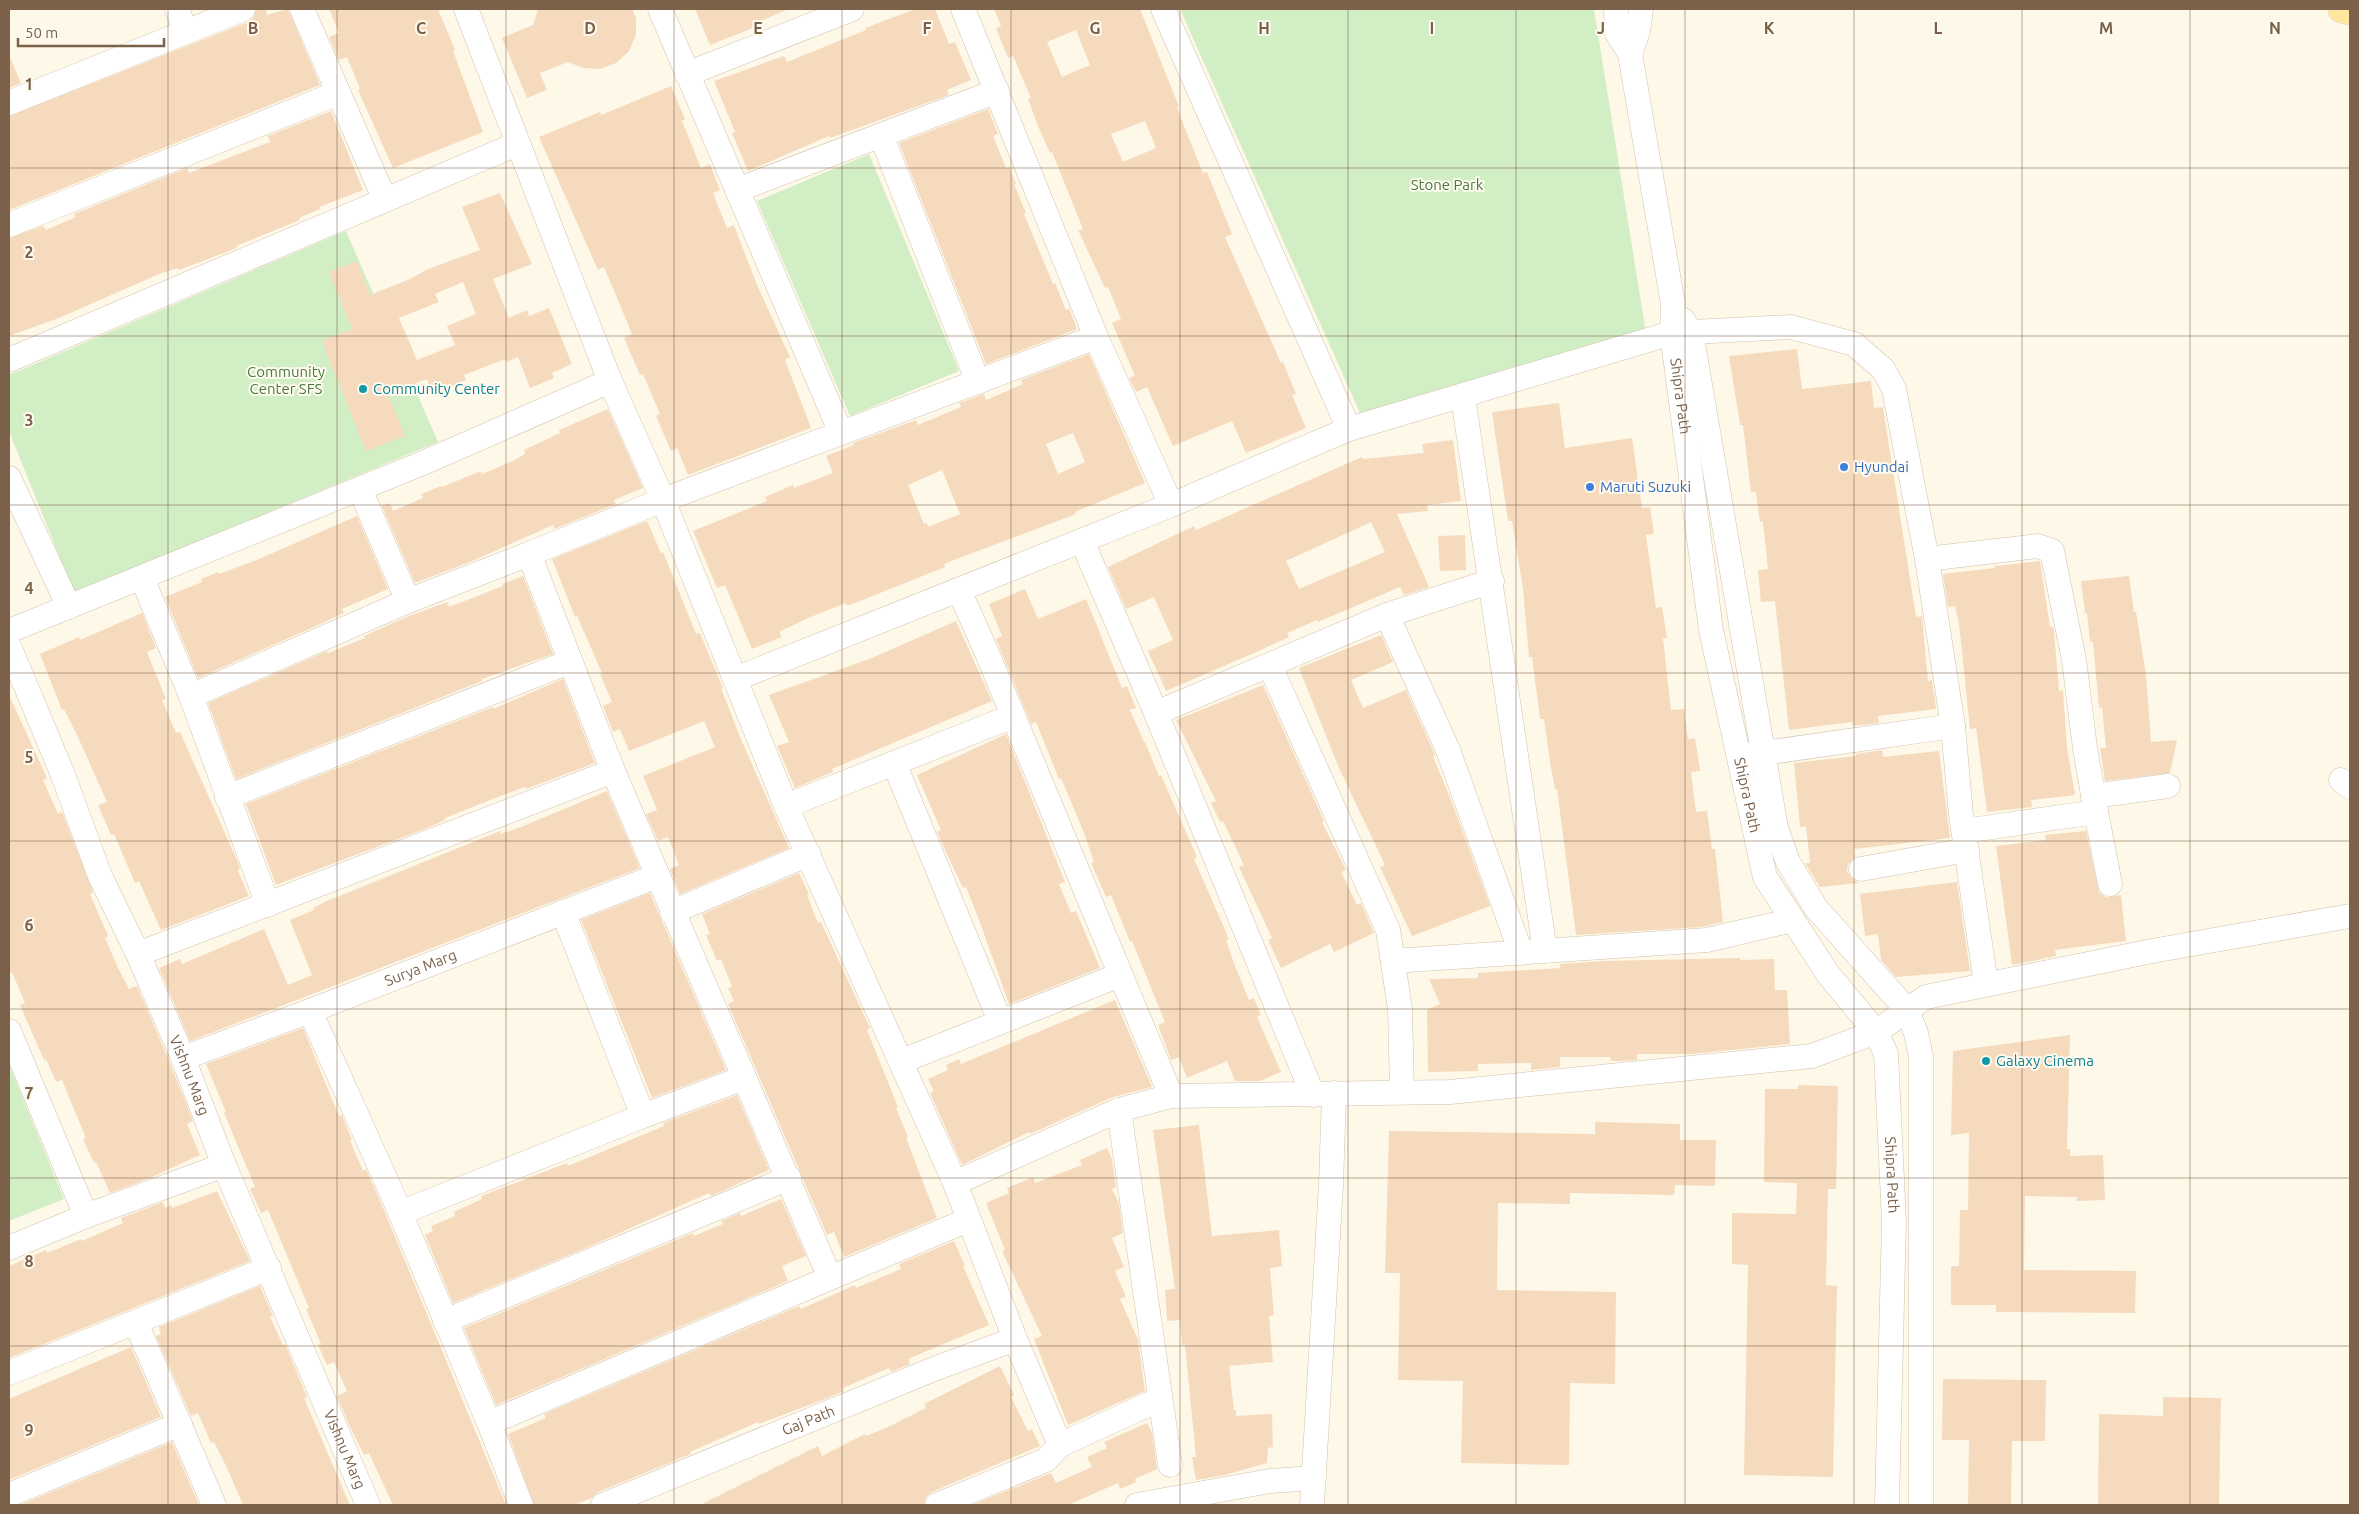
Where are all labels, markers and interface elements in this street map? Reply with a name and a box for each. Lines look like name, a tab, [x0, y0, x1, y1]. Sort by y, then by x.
scale bar	[18, 15, 164, 47]
text: B	[248, 19, 258, 37]
text: C	[416, 19, 426, 37]
text: D	[584, 19, 596, 37]
text: E	[753, 19, 763, 37]
text: F	[923, 19, 932, 37]
text: G	[1089, 19, 1101, 37]
text: H	[1258, 19, 1270, 37]
text: I	[1430, 19, 1434, 37]
text: J	[1597, 19, 1605, 37]
text: K	[1764, 19, 1775, 37]
text: L	[1934, 19, 1943, 37]
text: M	[2099, 19, 2113, 37]
text: N	[2269, 19, 2281, 37]
text: 50 m	[25, 24, 58, 41]
text: 1	[24, 75, 34, 93]
park label: Stone Park	[1411, 176, 1484, 193]
text: 2	[24, 243, 34, 261]
street label: Shipra Path	[1667, 357, 1694, 435]
park label: Community Center SFS	[247, 363, 325, 397]
place label: Community Center	[373, 380, 500, 397]
marker: Community Center	[357, 383, 369, 395]
text: 3	[24, 411, 34, 429]
place label: Hyundai	[1854, 458, 1909, 475]
marker: Hyundai	[1838, 461, 1850, 473]
place label: Maruti Suzuki	[1600, 478, 1691, 495]
marker: Maruti Suzuki	[1584, 481, 1596, 493]
text: 4	[24, 579, 34, 597]
text: 5	[24, 748, 34, 766]
street label: Shipra Path	[1731, 756, 1764, 834]
text: 6	[24, 916, 34, 934]
street label: Surya Marg	[382, 946, 459, 989]
street label: Vishnu Marg	[166, 1033, 213, 1118]
place label: Galaxy Cinema	[1996, 1052, 2094, 1069]
marker: Galaxy Cinema	[1980, 1055, 1992, 1067]
text: 7	[24, 1084, 34, 1102]
street label: Shipra Path	[1882, 1136, 1903, 1214]
text: 8	[24, 1252, 34, 1270]
street label: Gaj Path	[779, 1402, 837, 1439]
street label: Vishnu Marg	[321, 1407, 369, 1491]
text: 9	[24, 1421, 34, 1439]

